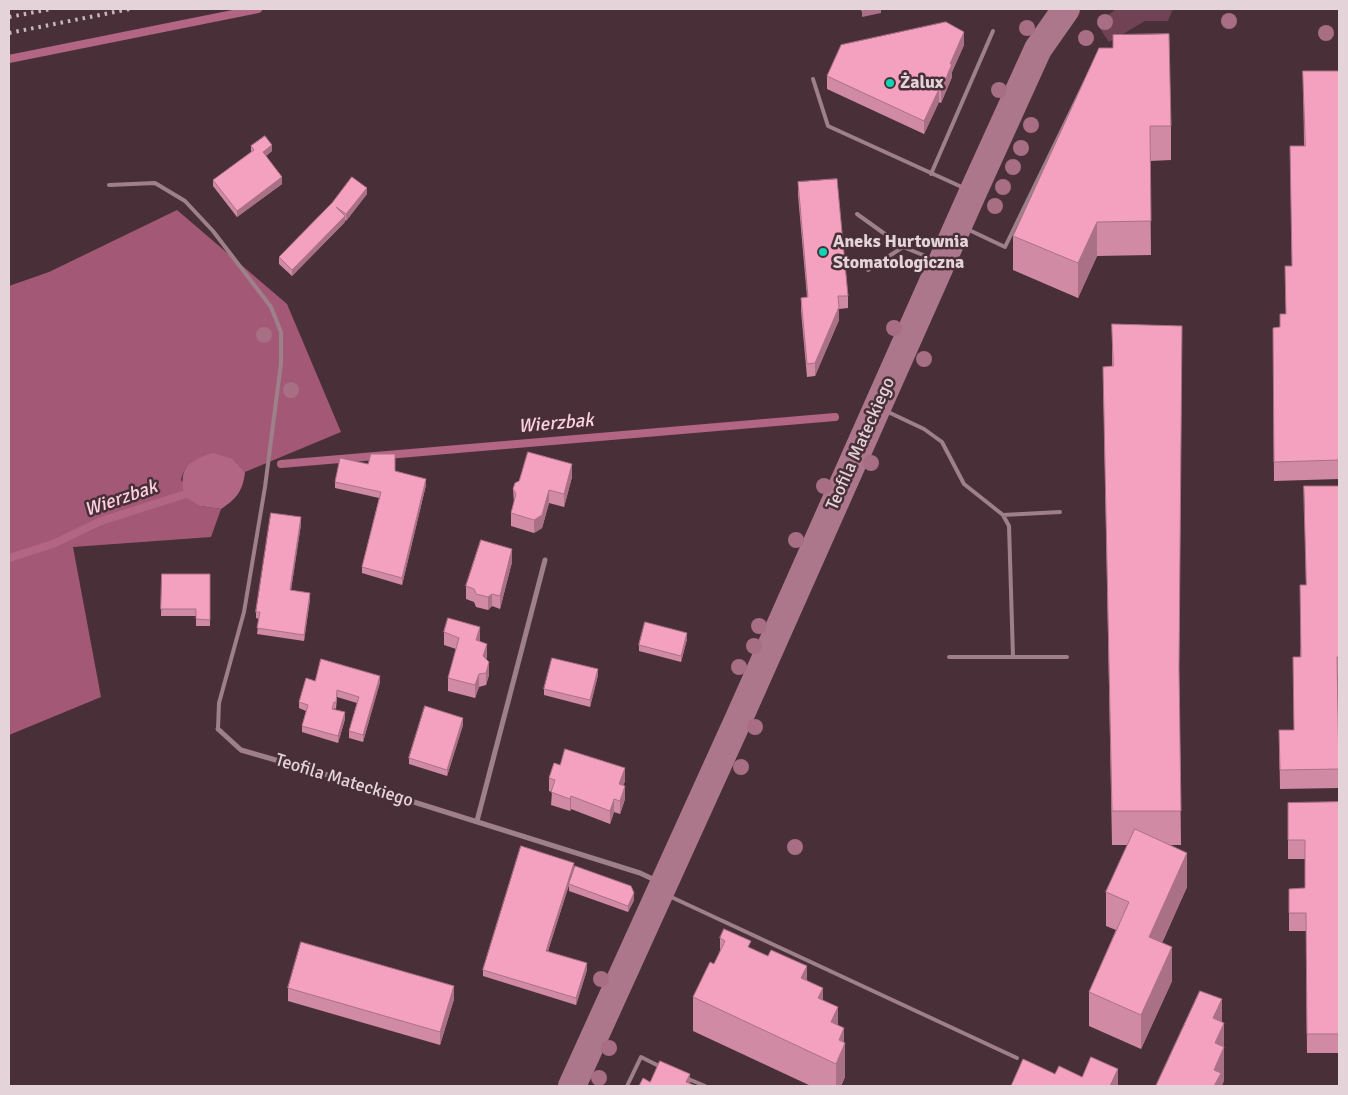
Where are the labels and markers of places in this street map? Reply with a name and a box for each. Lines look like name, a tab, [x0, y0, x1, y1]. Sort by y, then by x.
place label: Żalux	[900, 72, 943, 94]
marker: Żalux	[884, 77, 896, 89]
place label: Aneks Hurtownia Stomatologiczna	[833, 231, 969, 274]
marker: Aneks Hurtownia Stomatologiczna	[817, 246, 829, 258]

